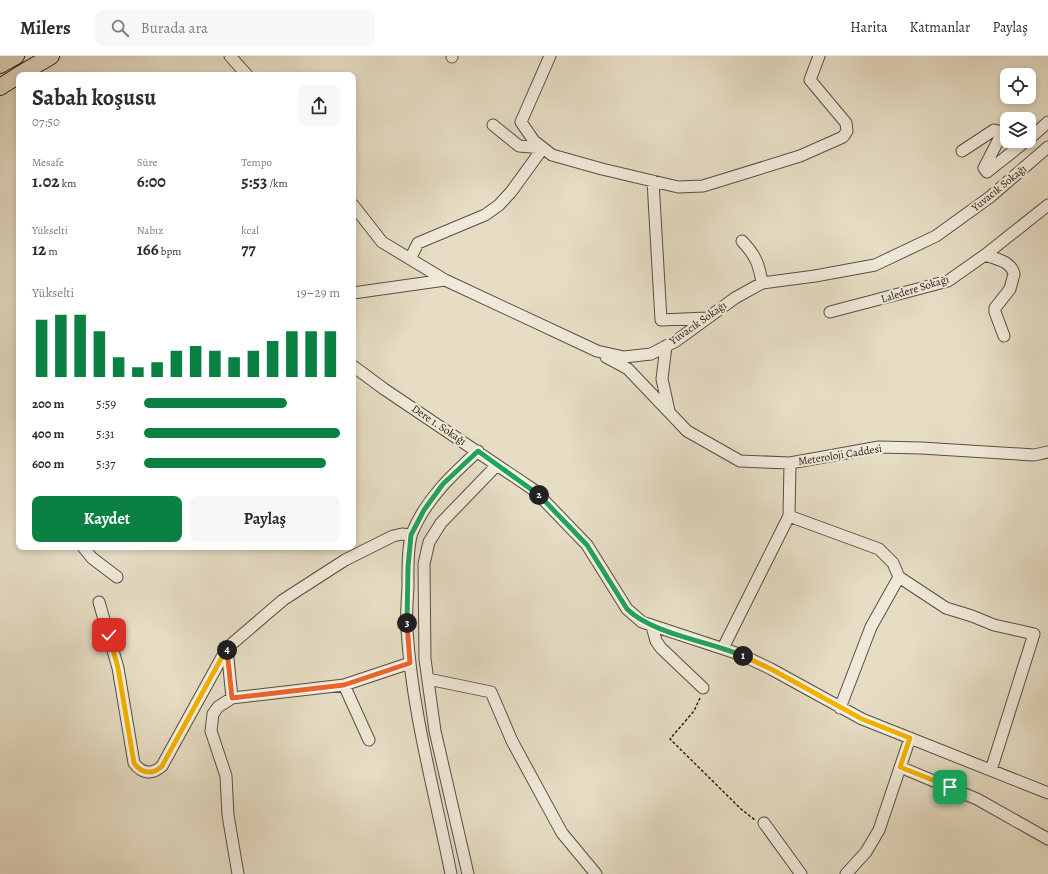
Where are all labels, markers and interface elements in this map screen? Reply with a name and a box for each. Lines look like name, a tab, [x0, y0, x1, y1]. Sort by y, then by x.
search box	[95, 10, 375, 46]
text: Milers	[20, 15, 71, 41]
icon: search	[109, 17, 131, 39]
text: Burada ara	[141, 18, 208, 38]
text: Harita	[850, 18, 888, 37]
text: Katmanlar	[910, 18, 970, 37]
text: Paylaş	[992, 18, 1028, 37]
map controls	[1000, 68, 1036, 148]
button: locate	[1000, 68, 1036, 104]
text: Sabah koşusu	[32, 83, 156, 113]
button: share	[298, 85, 340, 127]
button: layers	[1000, 112, 1036, 148]
text: 07:50	[32, 113, 60, 130]
text: Mesafe	[32, 155, 64, 170]
text: Süre	[137, 155, 157, 170]
text: Tempo	[241, 155, 272, 170]
street label: Yuvacık Sokağı	[968, 161, 1030, 216]
text: 1.02	[32, 170, 60, 193]
text: 6:00	[137, 170, 166, 193]
text: 5:53	[241, 170, 267, 193]
text: km	[60, 176, 76, 191]
text: /km	[267, 176, 288, 191]
text: Yükselti	[32, 223, 68, 238]
text: Nabız	[137, 223, 163, 238]
text: kcal	[241, 223, 259, 238]
text: 12	[32, 238, 46, 261]
text: 166	[137, 238, 159, 261]
text: 77	[241, 238, 256, 261]
text: m	[46, 244, 58, 259]
text: bpm	[159, 244, 181, 259]
street label: Laledere Sokağı	[879, 272, 951, 306]
text: Yükselti	[32, 284, 74, 301]
text: 19–29 m	[296, 284, 340, 301]
street label: Yuvacık Sokağı	[665, 298, 730, 349]
text: 200 m	[32, 395, 65, 412]
text: 5:59	[96, 395, 116, 412]
street label: Dere 1. Sokağı	[409, 401, 469, 449]
text: 400 m	[32, 425, 64, 442]
text: 5:31	[96, 425, 115, 442]
street label: Meteroloji Caddesi	[797, 441, 883, 469]
text: 600 m	[32, 455, 64, 472]
text: 5:37	[96, 455, 116, 472]
pin: 2	[529, 485, 549, 505]
text: 2	[536, 487, 542, 502]
button: Kaydet	[32, 496, 182, 542]
button: Paylaş	[190, 496, 340, 542]
pin: 3	[397, 613, 417, 633]
text: 3	[405, 615, 409, 630]
pin	[92, 618, 126, 652]
icon: check	[98, 624, 120, 646]
pin: 4	[217, 640, 237, 660]
text: 4	[224, 642, 230, 657]
pin: 1	[733, 646, 753, 666]
text: 1	[741, 648, 745, 663]
pin	[933, 770, 967, 804]
icon: arrive	[939, 776, 961, 798]

